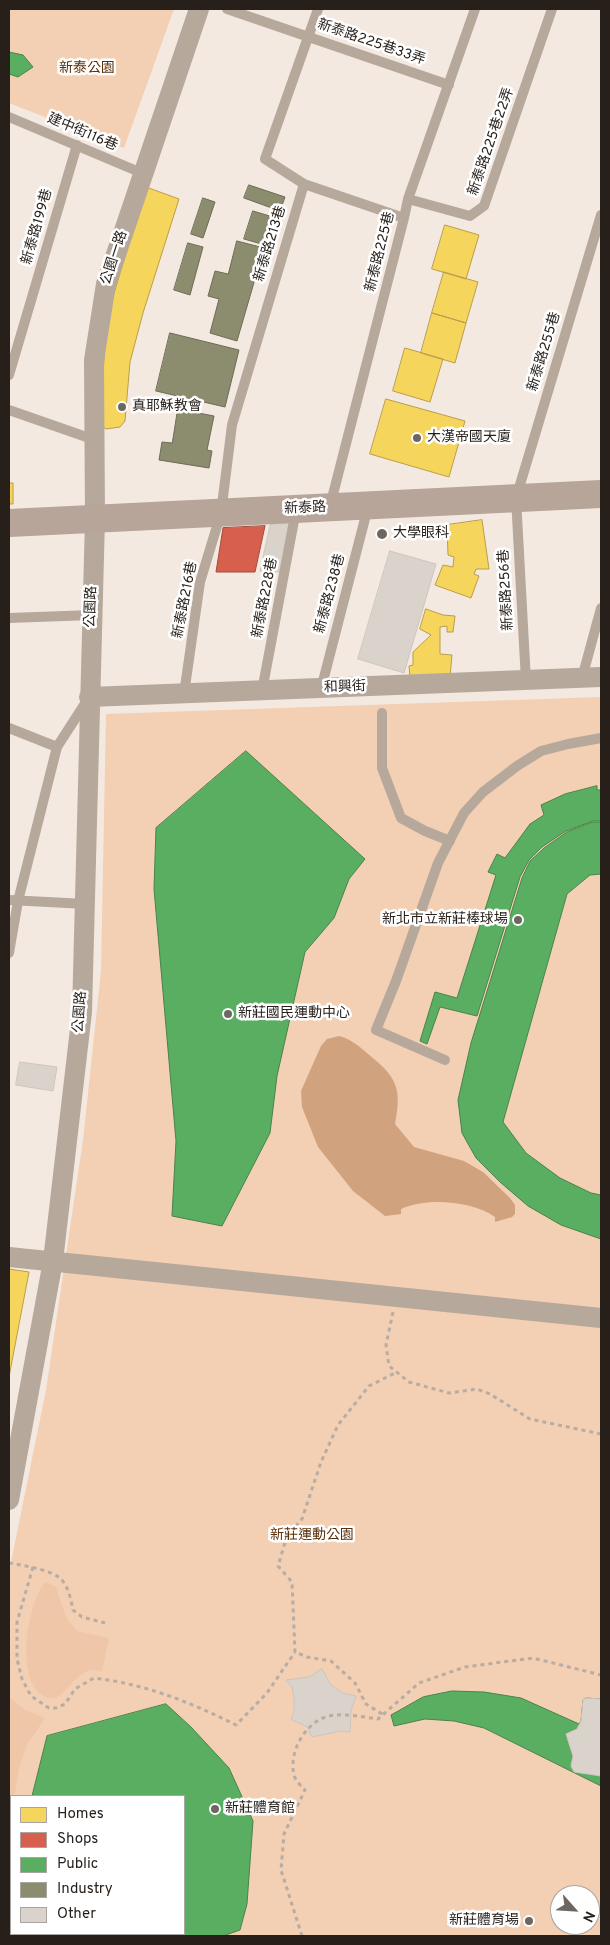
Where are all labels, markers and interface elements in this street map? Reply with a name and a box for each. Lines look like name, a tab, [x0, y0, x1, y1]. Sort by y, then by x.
street label: 新泰路225巷33弄	[315, 17, 427, 69]
park label: 新泰公園	[59, 61, 115, 77]
street label: 新泰路225巷22弄	[466, 86, 518, 198]
street label: 建中街116巷	[44, 111, 120, 155]
street label: 新泰路199巷	[19, 187, 57, 267]
street label: 新泰路213巷	[252, 204, 290, 284]
street label: 新泰路225巷	[363, 210, 399, 294]
street label: 公園一路	[98, 229, 132, 287]
street label: 新泰路255巷	[525, 310, 565, 394]
place label: 真耶穌教會	[132, 399, 202, 415]
marker: 真耶穌教會	[116, 401, 128, 413]
place label: 大漢帝國天廈	[427, 430, 511, 446]
marker: 大漢帝國天廈	[411, 432, 423, 444]
street label: 新泰路	[284, 500, 326, 518]
place label: 大學眼科	[393, 526, 449, 542]
marker: 大學眼科	[375, 527, 389, 541]
street label: 新泰路256巷	[496, 549, 518, 631]
street label: 新泰路238巷	[312, 552, 350, 636]
street label: 新泰路228巷	[250, 556, 282, 640]
street label: 新泰路216巷	[170, 560, 202, 640]
street label: 公園路	[83, 586, 101, 628]
street label: 和興街	[324, 679, 366, 697]
place label: 新北市立新莊棒球場	[382, 912, 508, 928]
marker: 新北市立新莊棒球場	[512, 914, 524, 926]
street label: 公園路	[71, 990, 91, 1034]
place label: 新莊國民運動中心	[238, 1006, 350, 1022]
marker: 新莊國民運動中心	[222, 1008, 234, 1020]
park label: 新莊運動公園	[270, 1528, 354, 1544]
legend	[10, 1795, 185, 1935]
place label: 新莊體育館	[225, 1801, 295, 1817]
marker: 新莊體育館	[209, 1803, 221, 1815]
text: Homes	[57, 1805, 104, 1824]
text: Shops	[57, 1830, 98, 1849]
text: Public	[57, 1855, 98, 1874]
text: Industry	[57, 1880, 113, 1899]
north arrow	[550, 1885, 600, 1935]
text: Other	[57, 1905, 96, 1924]
text: N	[578, 1908, 598, 1925]
place label: 新莊體育場	[449, 1913, 519, 1929]
marker: 新莊體育場	[523, 1915, 535, 1927]

